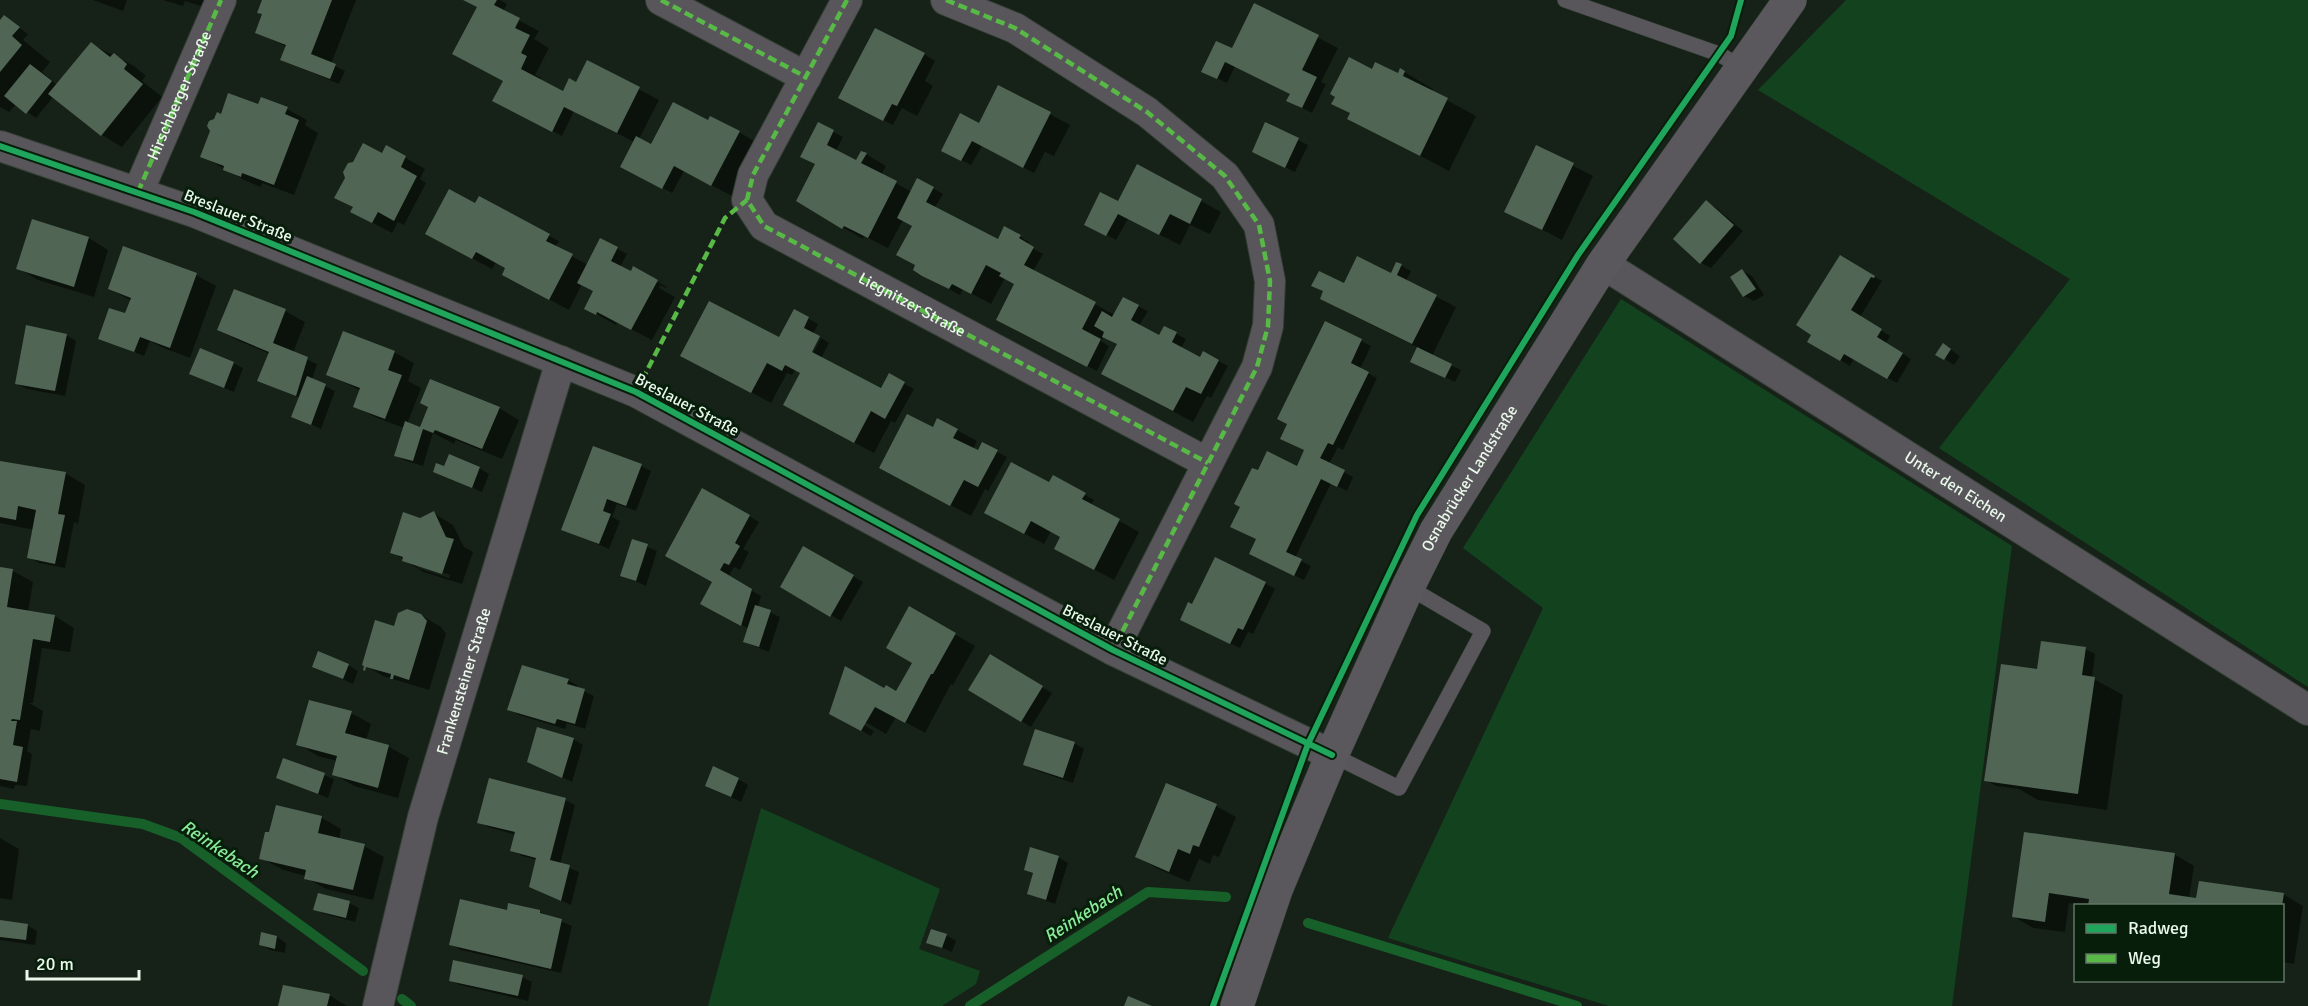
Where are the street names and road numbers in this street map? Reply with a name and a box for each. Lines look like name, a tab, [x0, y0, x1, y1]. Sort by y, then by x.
street label: Hirschberger Straße	[143, 28, 216, 163]
street label: Breslauer Straße	[181, 185, 295, 247]
street label: Liegnitzer Straße	[855, 268, 969, 342]
street label: Breslauer Straße	[631, 369, 743, 441]
street label: Osnabrücker Landstraße	[1417, 401, 1522, 555]
street label: Unter den Eichen	[1900, 447, 2010, 527]
street label: Breslauer Straße	[1059, 600, 1171, 670]
street label: Frankensteiner Straße	[432, 605, 496, 757]

